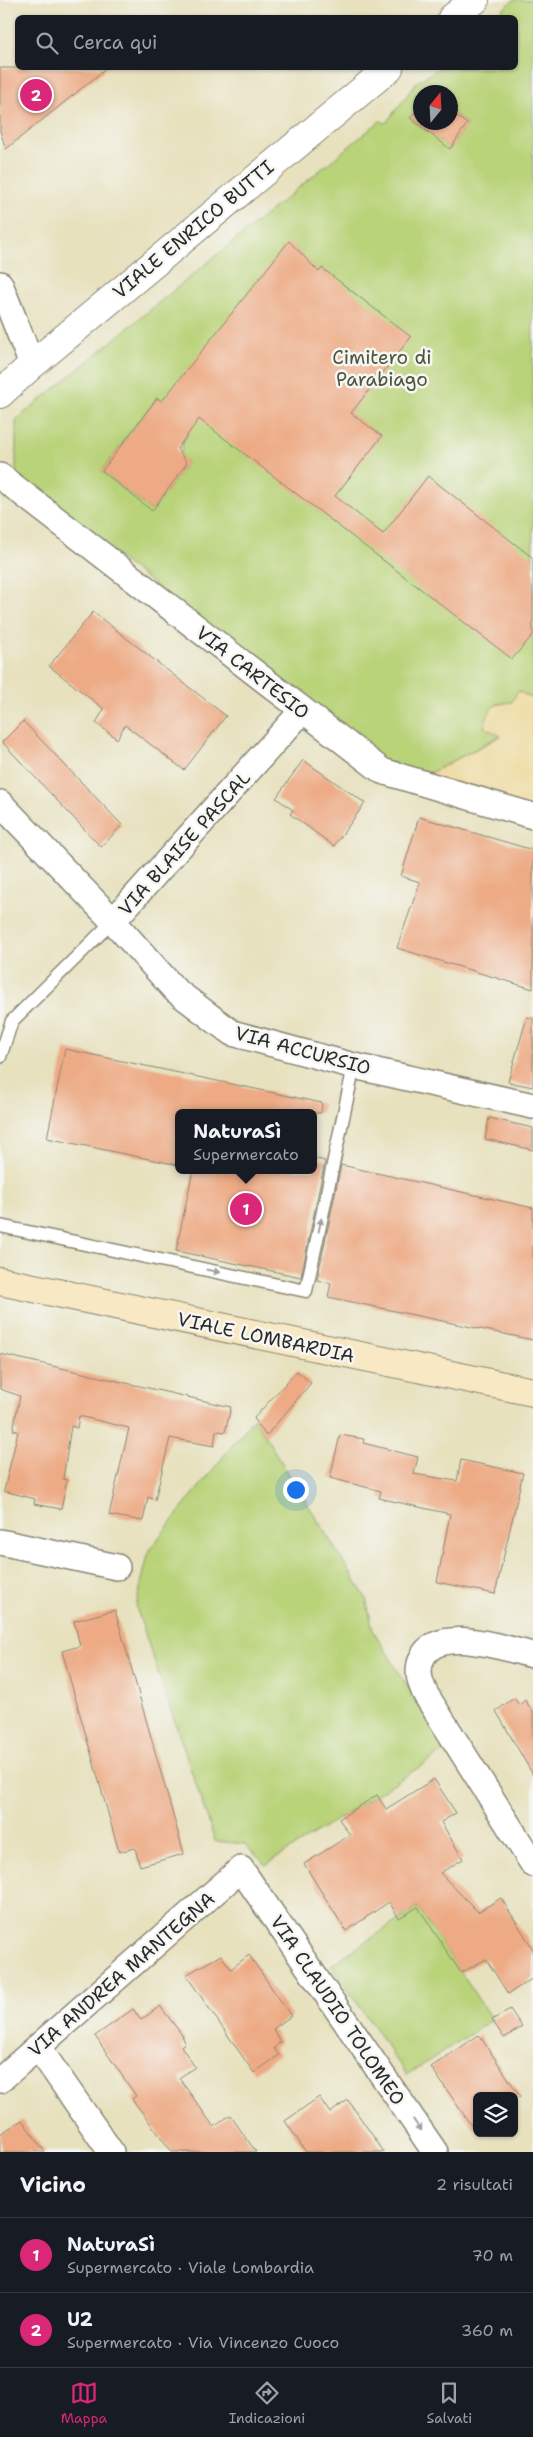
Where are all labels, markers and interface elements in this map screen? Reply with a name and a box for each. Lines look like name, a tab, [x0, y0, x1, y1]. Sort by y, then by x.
search box	[15, 15, 518, 70]
icon: search	[33, 29, 61, 57]
text: Cerca qui	[73, 30, 157, 55]
pin: 2	[20, 76, 52, 114]
north arrow	[413, 85, 458, 130]
street label: VIALE ENRICO BUTTI	[107, 155, 279, 304]
park label: Cimitero di Parabiago	[332, 345, 432, 392]
street label: VIA CARTESIO	[191, 620, 315, 725]
street label: VIA BLAISE PASCAL	[113, 766, 256, 921]
street label: VIA ACCURSIO	[232, 1020, 373, 1081]
popup	[175, 1109, 317, 1174]
text: NaturaSì	[193, 1119, 281, 1144]
text: Supermercato	[193, 1144, 299, 1165]
pin: 1	[230, 1190, 262, 1228]
one-way arrow	[316, 1217, 324, 1232]
one-way arrow	[206, 1267, 221, 1275]
street label: VIALE LOMBARDIA	[175, 1307, 357, 1369]
your location	[283, 1477, 309, 1503]
street label: VIA ANDREA MANTEGNA	[23, 1886, 220, 2062]
street label: VIA CLAUDIO TOLOMEO	[265, 1910, 411, 2110]
map controls	[473, 2092, 518, 2137]
button: layers	[473, 2092, 518, 2137]
one-way arrow	[412, 2119, 422, 2132]
text: Vicino	[20, 2171, 86, 2199]
text: 2 risultati	[436, 2174, 513, 2195]
text: NaturaSì	[67, 2232, 155, 2257]
text: 1	[32, 2245, 40, 2266]
text: 70 m	[472, 2245, 513, 2266]
text: Supermercato · Viale Lombardia	[67, 2257, 314, 2278]
text: U2	[67, 2307, 93, 2332]
text: 2	[30, 2320, 42, 2341]
text: 360 m	[461, 2320, 513, 2341]
text: Supermercato · Via Vincenzo Cuoco	[67, 2332, 339, 2353]
tab: Mappa	[61, 2379, 107, 2427]
tab: Indicazioni	[229, 2379, 305, 2427]
tab: Salvati	[427, 2379, 472, 2427]

